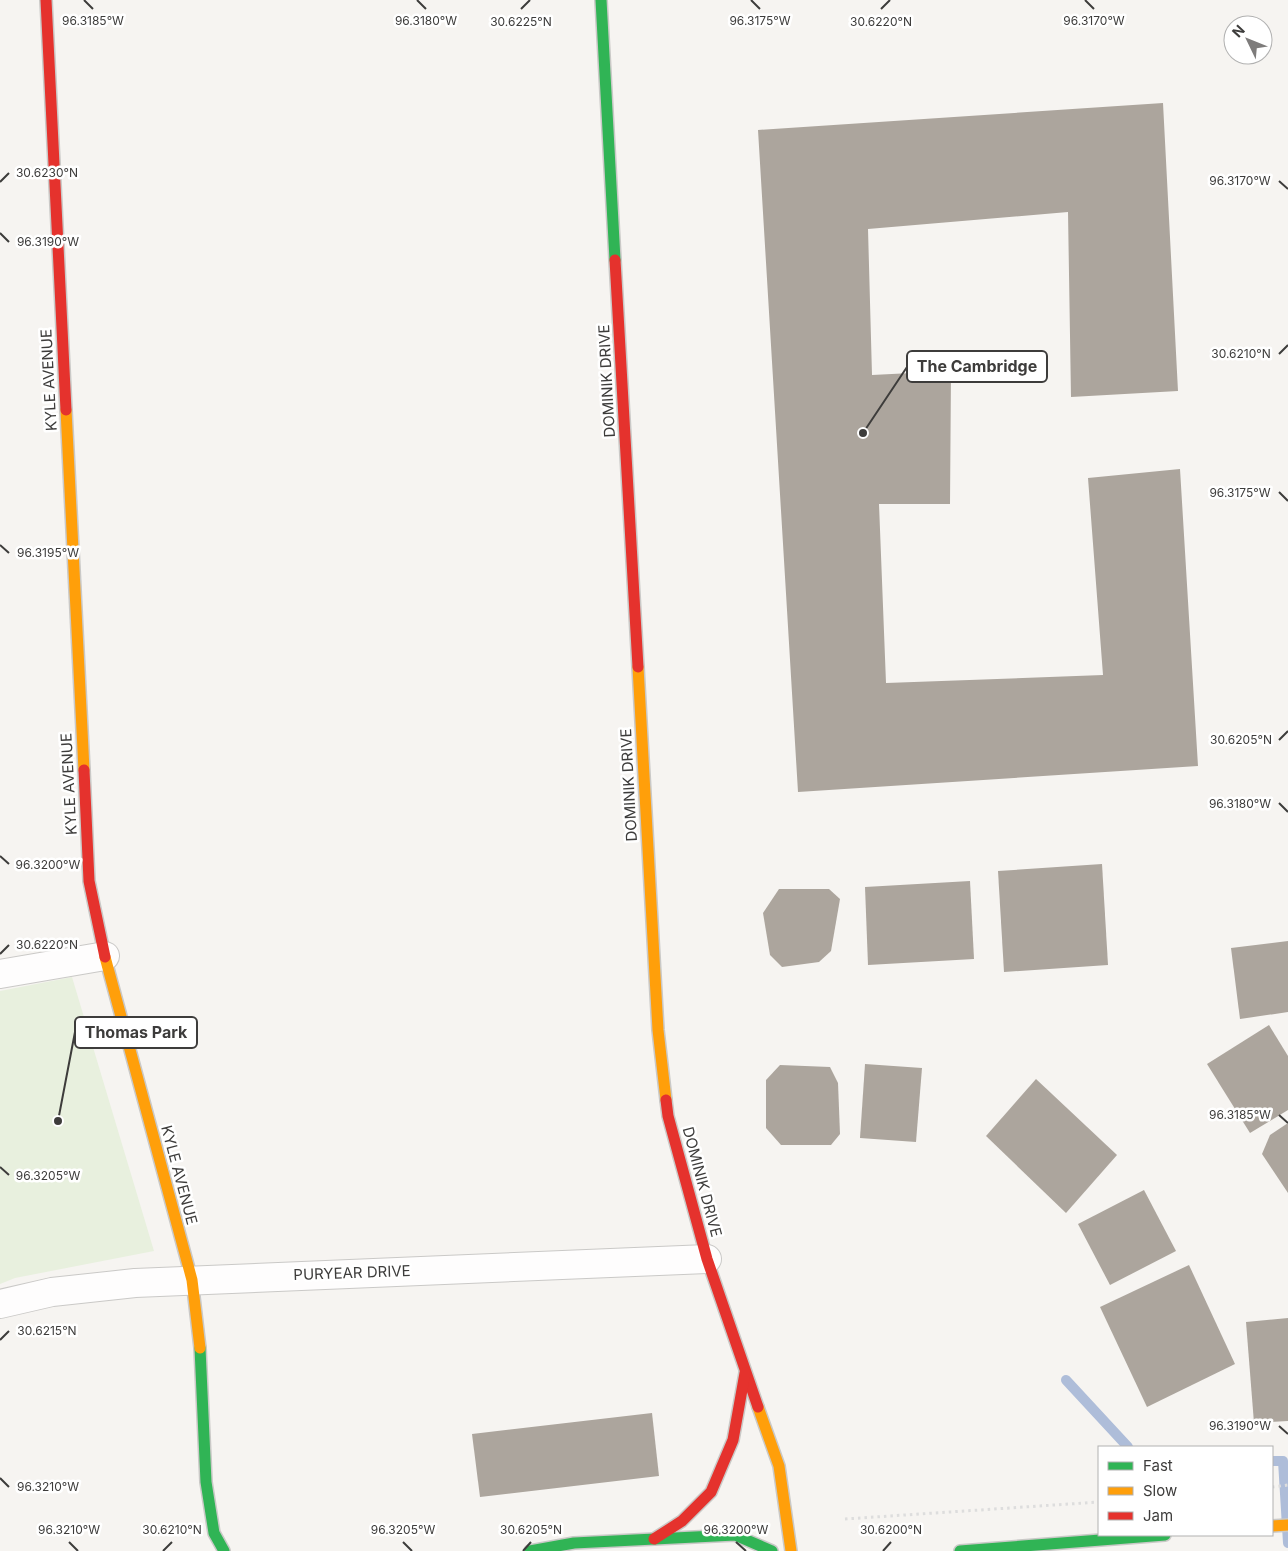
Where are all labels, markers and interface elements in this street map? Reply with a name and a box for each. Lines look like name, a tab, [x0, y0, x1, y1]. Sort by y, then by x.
text: 96.3185°W	[62, 13, 124, 28]
text: 96.3180°W	[395, 13, 457, 28]
text: 96.3175°W	[729, 13, 791, 28]
text: 96.3170°W	[1063, 13, 1125, 28]
text: 30.6225°N	[490, 14, 552, 29]
text: 30.6220°N	[850, 14, 912, 29]
north arrow	[1223, 15, 1273, 65]
text: N	[1228, 21, 1248, 40]
text: 30.6230°N	[16, 165, 78, 180]
text: 96.3170°W	[1209, 173, 1271, 188]
text: 96.3190°W	[17, 234, 79, 249]
street label: DOMINIK DRIVE	[594, 324, 619, 438]
street label: KYLE AVENUE	[36, 329, 61, 432]
text: 30.6210°N	[1211, 346, 1271, 361]
callout: The Cambridge	[907, 351, 1047, 382]
text: The Cambridge	[917, 356, 1037, 376]
text: 96.3175°W	[1209, 485, 1271, 500]
text: 96.3195°W	[17, 545, 79, 560]
street label: DOMINIK DRIVE	[616, 728, 641, 842]
text: 30.6205°N	[1210, 732, 1272, 747]
street label: KYLE AVENUE	[56, 733, 81, 836]
text: 96.3180°W	[1209, 796, 1271, 811]
text: 96.3200°W	[16, 857, 81, 872]
text: 30.6220°N	[16, 937, 78, 952]
callout: Thomas Park	[75, 1017, 197, 1048]
text: Thomas Park	[85, 1022, 188, 1042]
text: 96.3185°W	[1209, 1107, 1271, 1122]
street label: KYLE AVENUE	[157, 1123, 202, 1227]
street label: DOMINIK DRIVE	[679, 1125, 726, 1239]
text: 96.3205°W	[16, 1168, 80, 1183]
street label: PURYEAR DRIVE	[293, 1261, 411, 1284]
text: 30.6215°N	[17, 1323, 77, 1338]
text: 96.3190°W	[1209, 1418, 1271, 1433]
legend	[1098, 1446, 1273, 1536]
text: Fast	[1143, 1456, 1173, 1475]
text: 96.3210°W	[17, 1479, 79, 1494]
text: Slow	[1143, 1481, 1177, 1500]
text: Jam	[1143, 1506, 1173, 1525]
text: 96.3210°W	[38, 1522, 100, 1537]
text: 30.6210°N	[142, 1522, 202, 1537]
text: 96.3205°W	[371, 1522, 435, 1537]
text: 30.6205°N	[500, 1522, 562, 1537]
text: 96.3200°W	[704, 1522, 769, 1537]
text: 30.6200°N	[860, 1522, 922, 1537]

